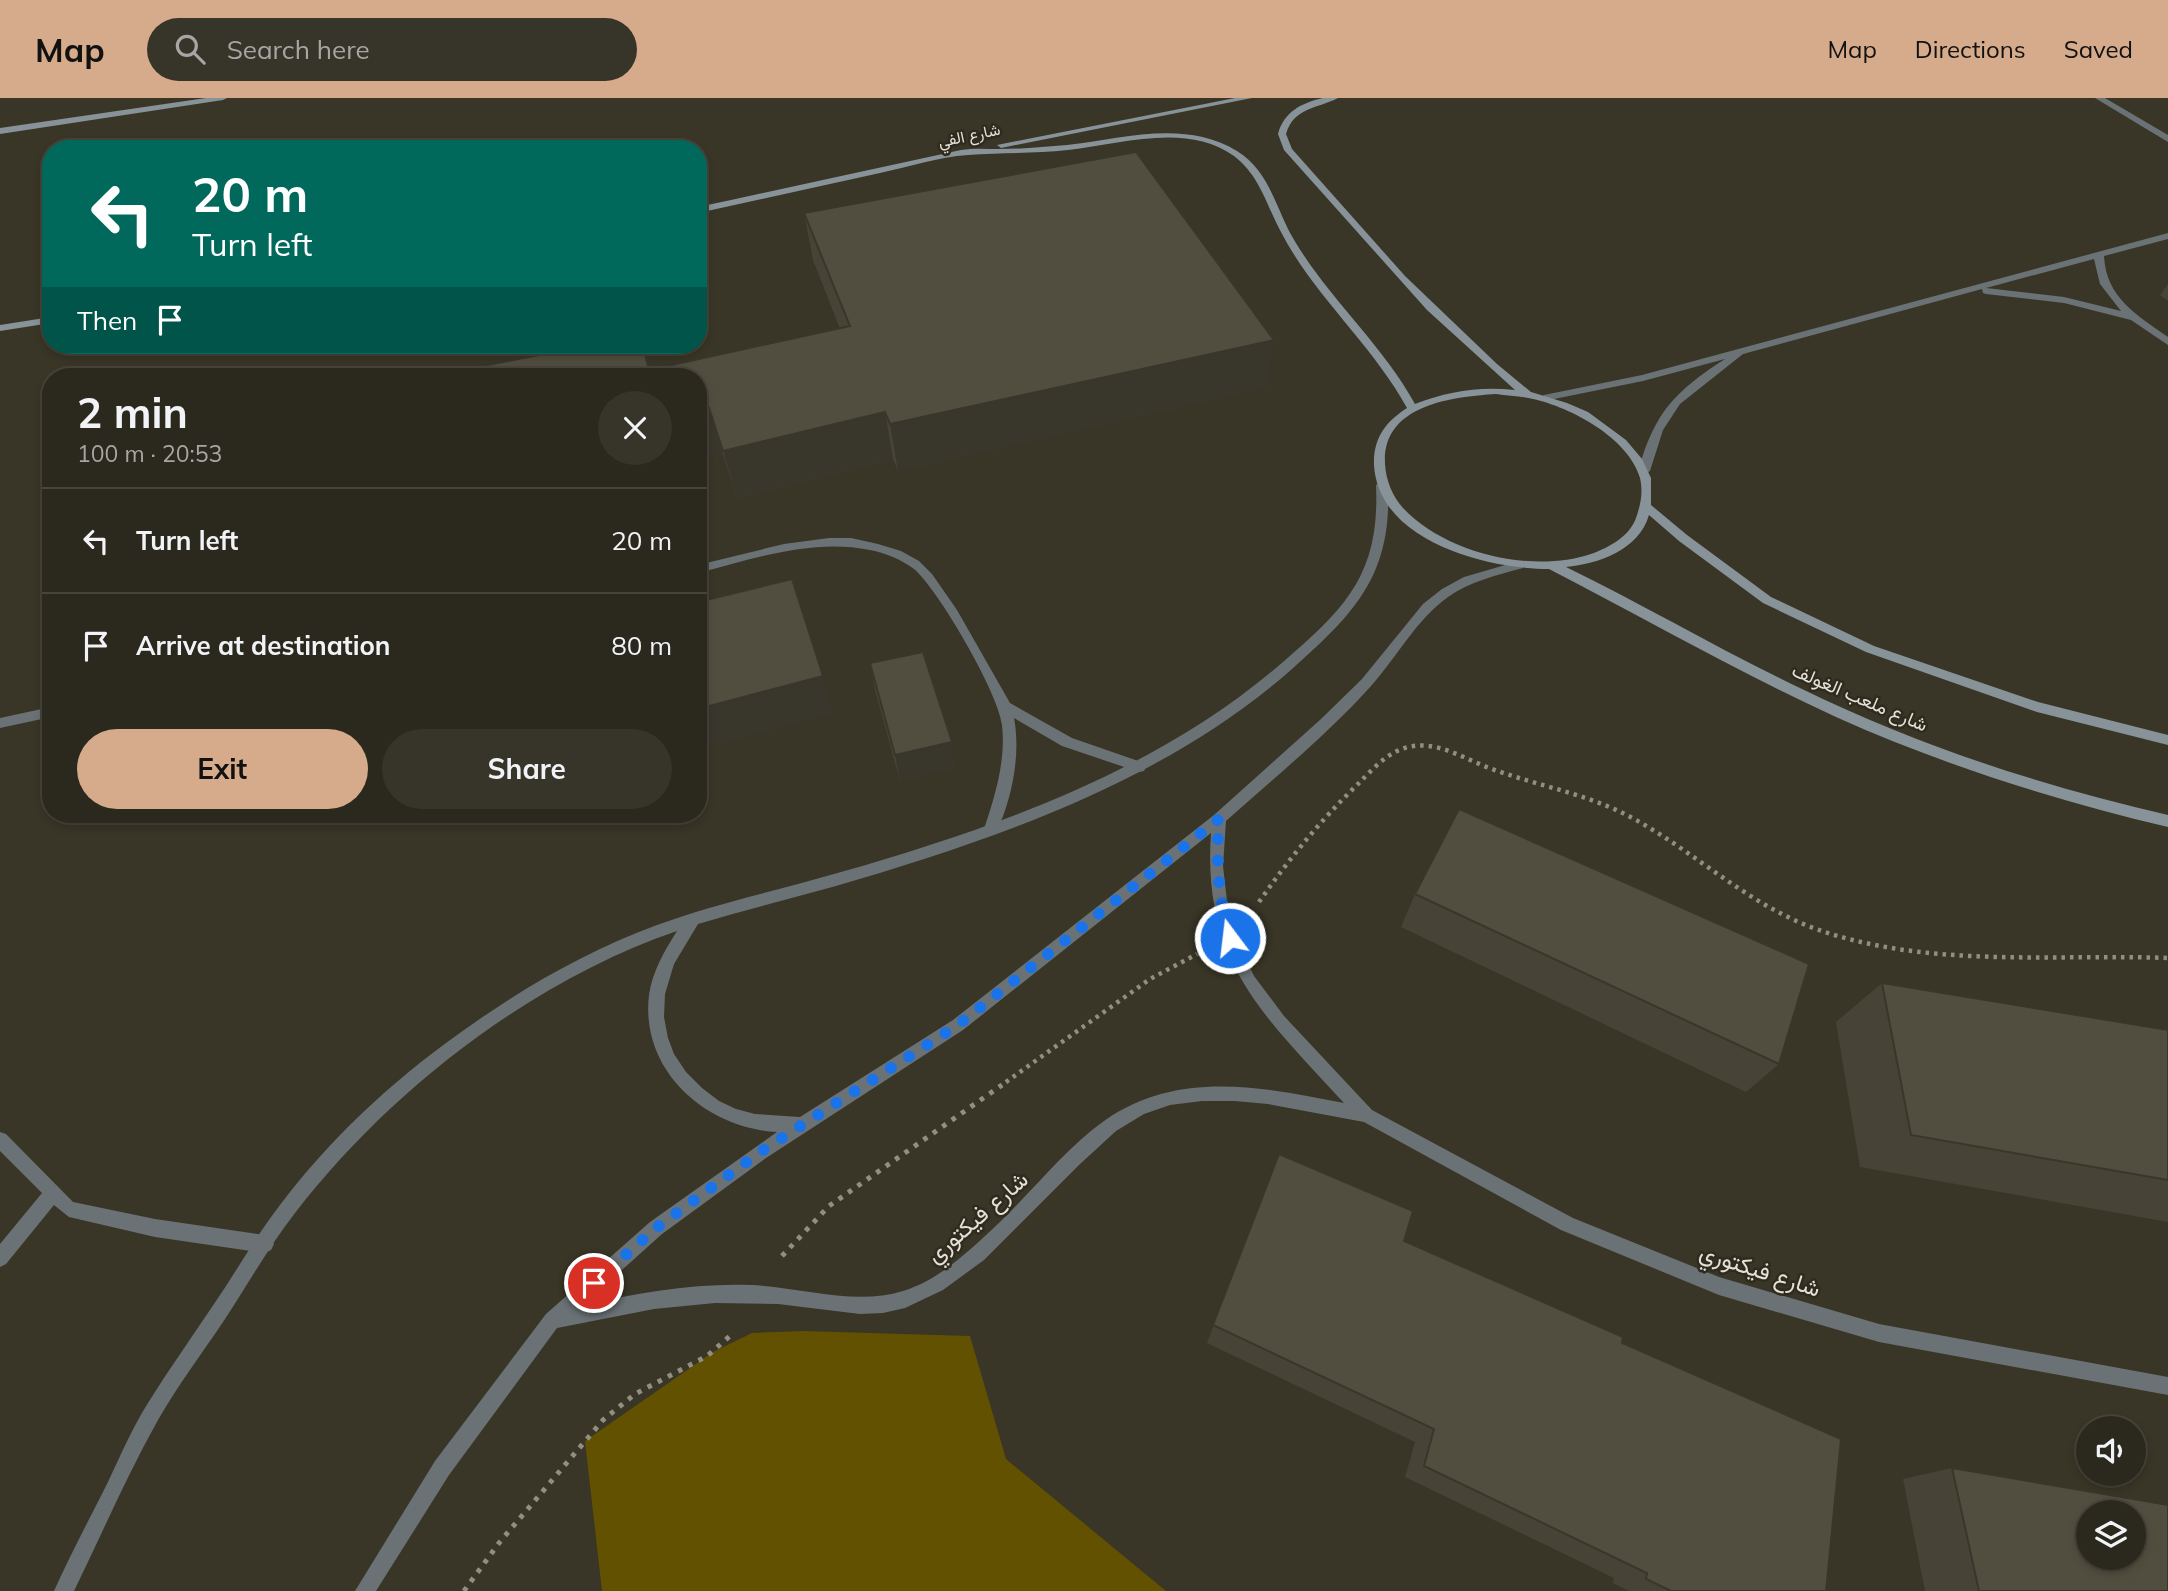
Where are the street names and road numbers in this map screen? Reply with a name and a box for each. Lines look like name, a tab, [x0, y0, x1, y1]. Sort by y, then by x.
street label: شارع الفي	[936, 119, 1003, 155]
street label: شارع ملعب الغولف	[1788, 658, 1932, 737]
street label: شارع فيكتوري	[920, 1165, 1037, 1272]
street label: شارع فيكتوري	[1694, 1236, 1824, 1307]

